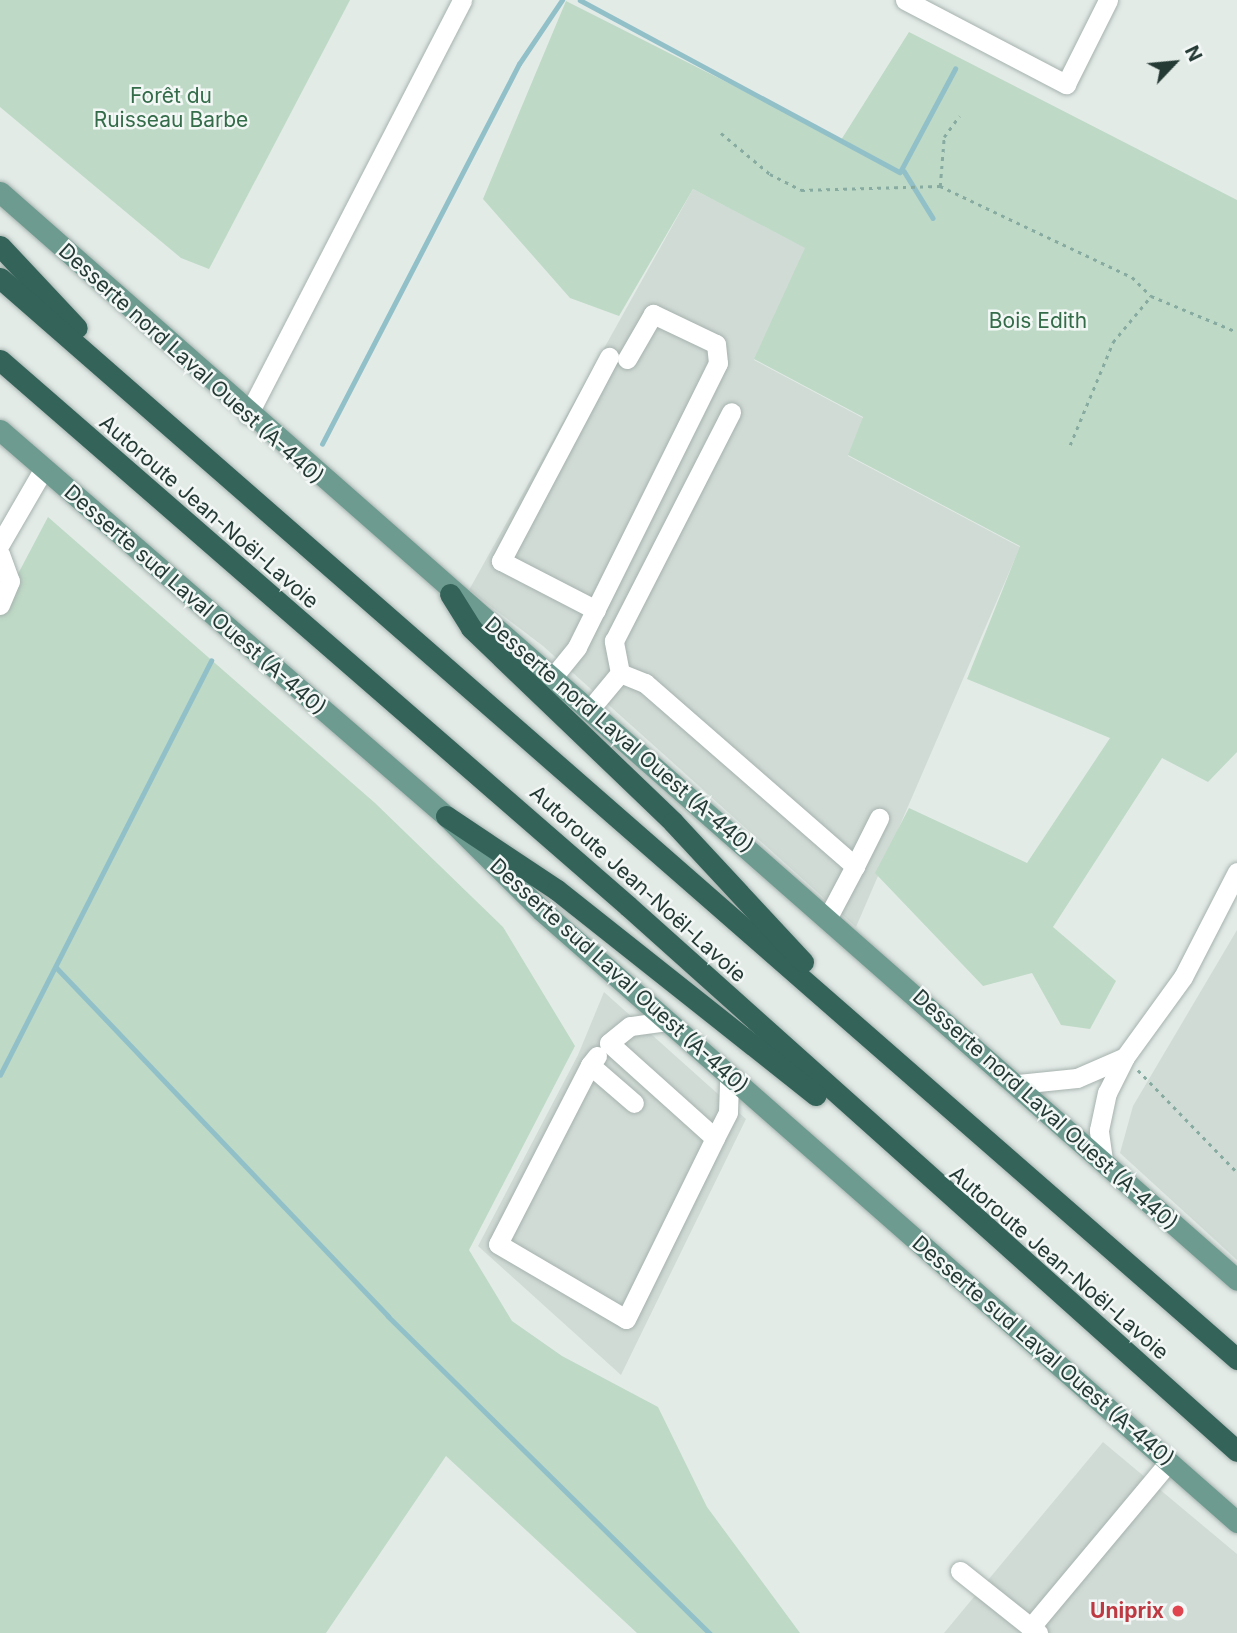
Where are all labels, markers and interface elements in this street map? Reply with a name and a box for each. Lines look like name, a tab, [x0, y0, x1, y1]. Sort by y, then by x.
north arrow	[1139, 28, 1209, 98]
text: N	[1180, 42, 1207, 65]
park label: Forêt du Ruisseau Barbe	[94, 83, 248, 133]
street label: Desserte nord Laval Ouest (A-440)	[53, 238, 329, 490]
park label: Bois Edith	[989, 308, 1087, 334]
street label: Autoroute Jean-Noël-Lavoie	[94, 410, 324, 614]
street label: Desserte sud Laval Ouest (A-440)	[59, 479, 331, 721]
street label: Desserte nord Laval Ouest (A-440)	[480, 611, 758, 859]
street label: Autoroute Jean-Noël-Lavoie	[525, 780, 751, 988]
street label: Desserte sud Laval Ouest (A-440)	[485, 853, 753, 1099]
street label: Desserte nord Laval Ouest (A-440)	[907, 984, 1183, 1236]
street label: Autoroute Jean-Noël-Lavoie	[944, 1161, 1174, 1365]
street label: Desserte sud Laval Ouest (A-440)	[907, 1230, 1179, 1472]
place label: Uniprix	[1090, 1598, 1164, 1624]
marker: Uniprix	[1170, 1603, 1186, 1619]

